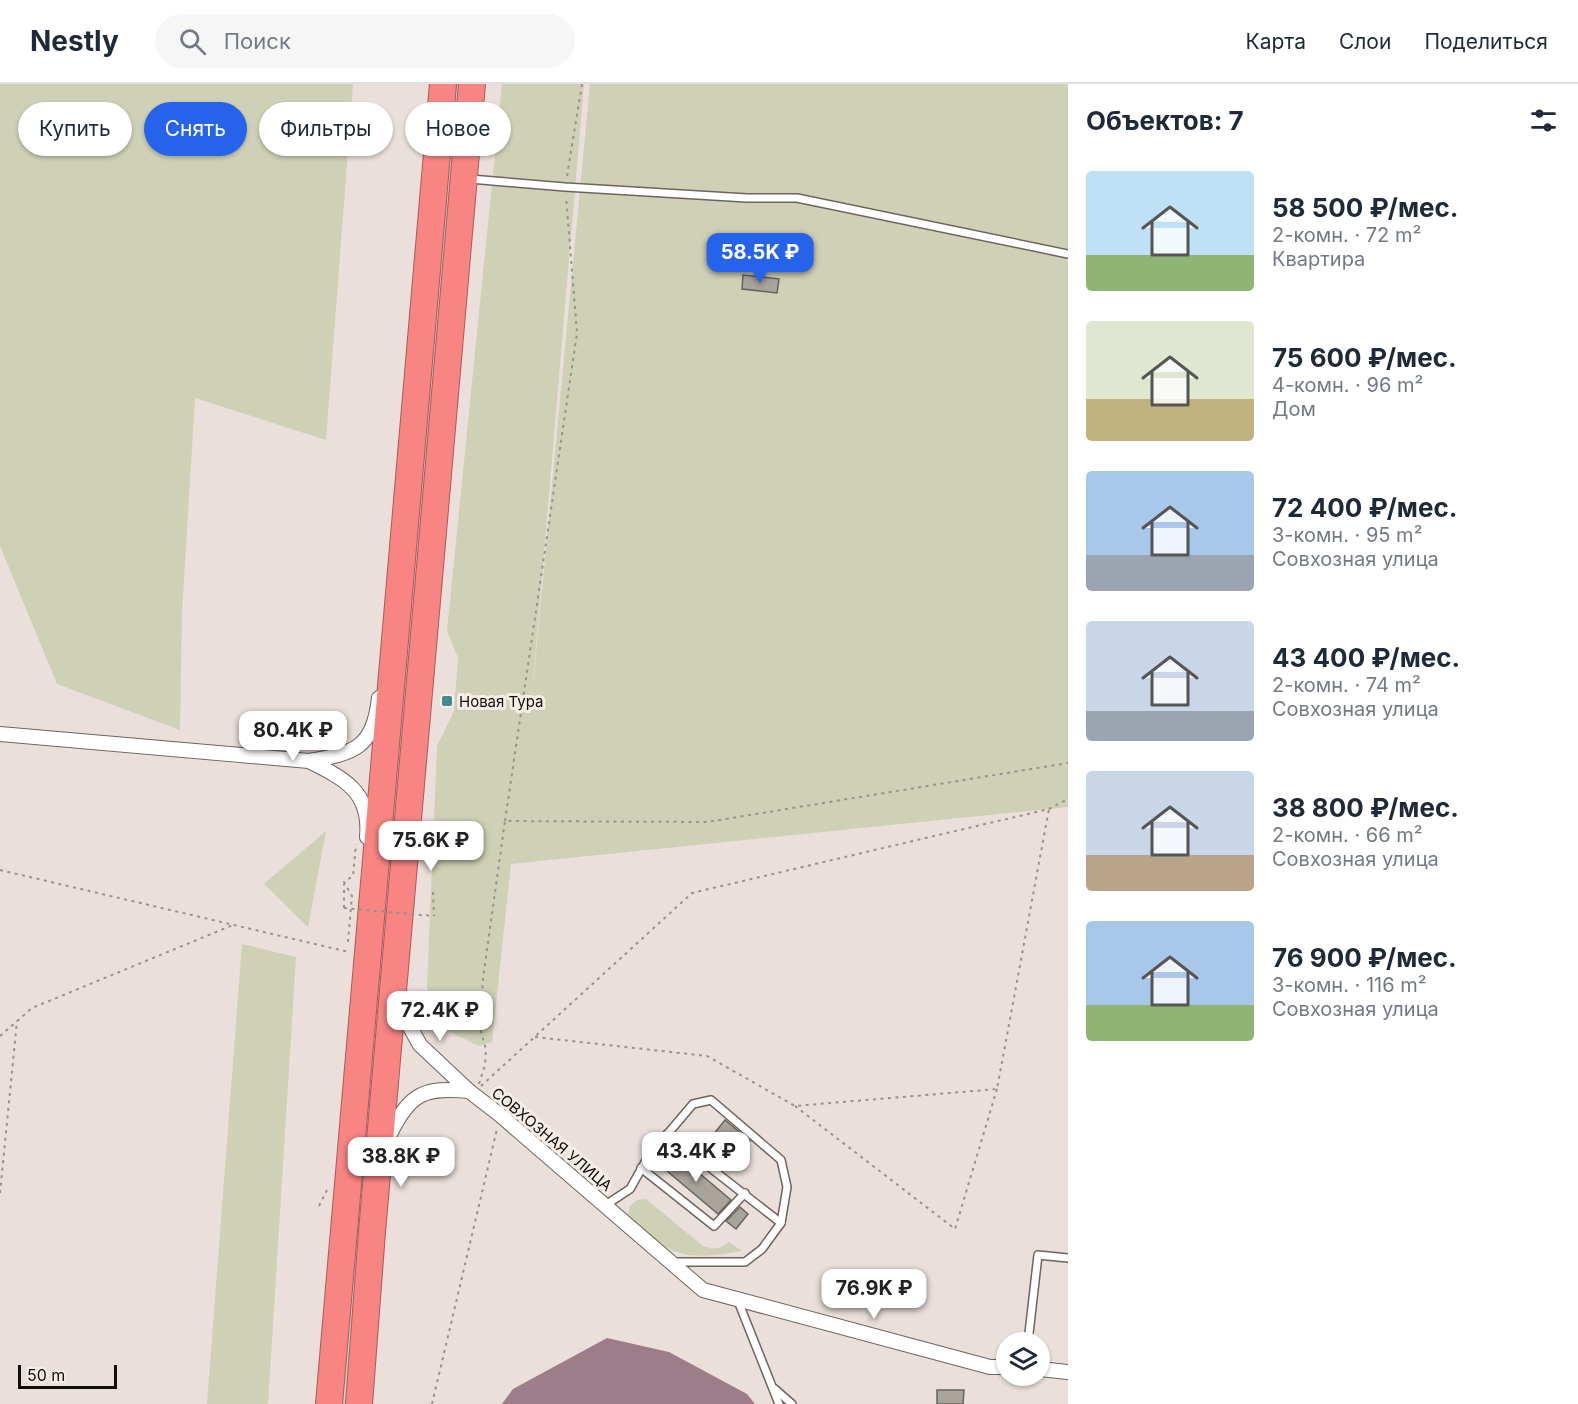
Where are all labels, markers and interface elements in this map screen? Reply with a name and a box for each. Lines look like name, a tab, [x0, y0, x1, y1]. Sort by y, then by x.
search box	[155, 14, 575, 68]
text: Nestly	[30, 24, 119, 58]
icon: search	[176, 25, 209, 58]
text: Поиск	[224, 28, 291, 54]
text: Карта	[1246, 29, 1306, 54]
text: Слои	[1339, 29, 1391, 54]
text: Поделиться	[1424, 29, 1548, 54]
chip: Купить	[18, 102, 132, 156]
chip: Снять	[144, 102, 247, 156]
chip: Фильтры	[259, 102, 393, 156]
chip: Новое	[405, 102, 511, 156]
icon: filters	[1527, 104, 1560, 137]
text: Объектов: 7	[1086, 105, 1244, 136]
text: 58 500 ₽/мес.	[1272, 192, 1458, 223]
icon: home	[1134, 195, 1206, 267]
text: 2-комн. · 72 m²	[1272, 223, 1421, 247]
pin: 58.5K ₽	[705, 233, 815, 284]
text: 58.5K ₽	[721, 240, 799, 264]
text: Квартира	[1272, 247, 1365, 271]
text: 75 600 ₽/мес.	[1272, 342, 1457, 373]
icon: home	[1134, 345, 1206, 417]
text: 4-комн. · 96 m²	[1272, 373, 1423, 397]
text: Дом	[1272, 397, 1316, 421]
text: 72 400 ₽/мес.	[1272, 492, 1457, 523]
icon: home	[1134, 495, 1206, 567]
text: 3-комн. · 95 m²	[1272, 523, 1422, 547]
text: Совхозная улица	[1272, 547, 1439, 571]
text: 43 400 ₽/мес.	[1272, 642, 1460, 673]
icon: home	[1134, 645, 1206, 717]
text: 2-комн. · 74 m²	[1272, 673, 1421, 697]
place label: Новая Тура	[459, 692, 544, 711]
marker: Новая Тура	[440, 694, 454, 708]
text: Совхозная улица	[1272, 697, 1439, 721]
pin: 80.4K ₽	[238, 711, 348, 762]
text: 80.4K ₽	[253, 718, 333, 742]
text: 38 800 ₽/мес.	[1272, 792, 1459, 823]
icon: home	[1134, 795, 1206, 867]
pin: 75.6K ₽	[376, 821, 486, 872]
text: 2-комн. · 66 m²	[1272, 823, 1423, 847]
text: 75.6K ₽	[393, 828, 469, 852]
text: Совхозная улица	[1272, 847, 1439, 871]
text: 76 900 ₽/мес.	[1272, 942, 1457, 973]
icon: home	[1134, 945, 1206, 1017]
text: 3-комн. · 116 m²	[1272, 973, 1427, 997]
pin: 72.4K ₽	[385, 991, 495, 1042]
text: Совхозная улица	[1272, 997, 1439, 1021]
text: 72.4K ₽	[401, 998, 479, 1022]
street label: СОВХОЗНАЯ УЛИЦА	[488, 1083, 616, 1195]
pin: 43.4K ₽	[641, 1132, 751, 1183]
pin: 38.8K ₽	[346, 1137, 456, 1188]
text: 43.4K ₽	[656, 1139, 736, 1163]
text: 38.8K ₽	[362, 1144, 440, 1168]
pin: 76.9K ₽	[819, 1269, 929, 1320]
text: 76.9K ₽	[835, 1276, 913, 1300]
map controls	[996, 1332, 1050, 1386]
button: layers	[996, 1332, 1050, 1386]
scale bar	[18, 1362, 117, 1390]
text: 50 m	[27, 1365, 65, 1385]

